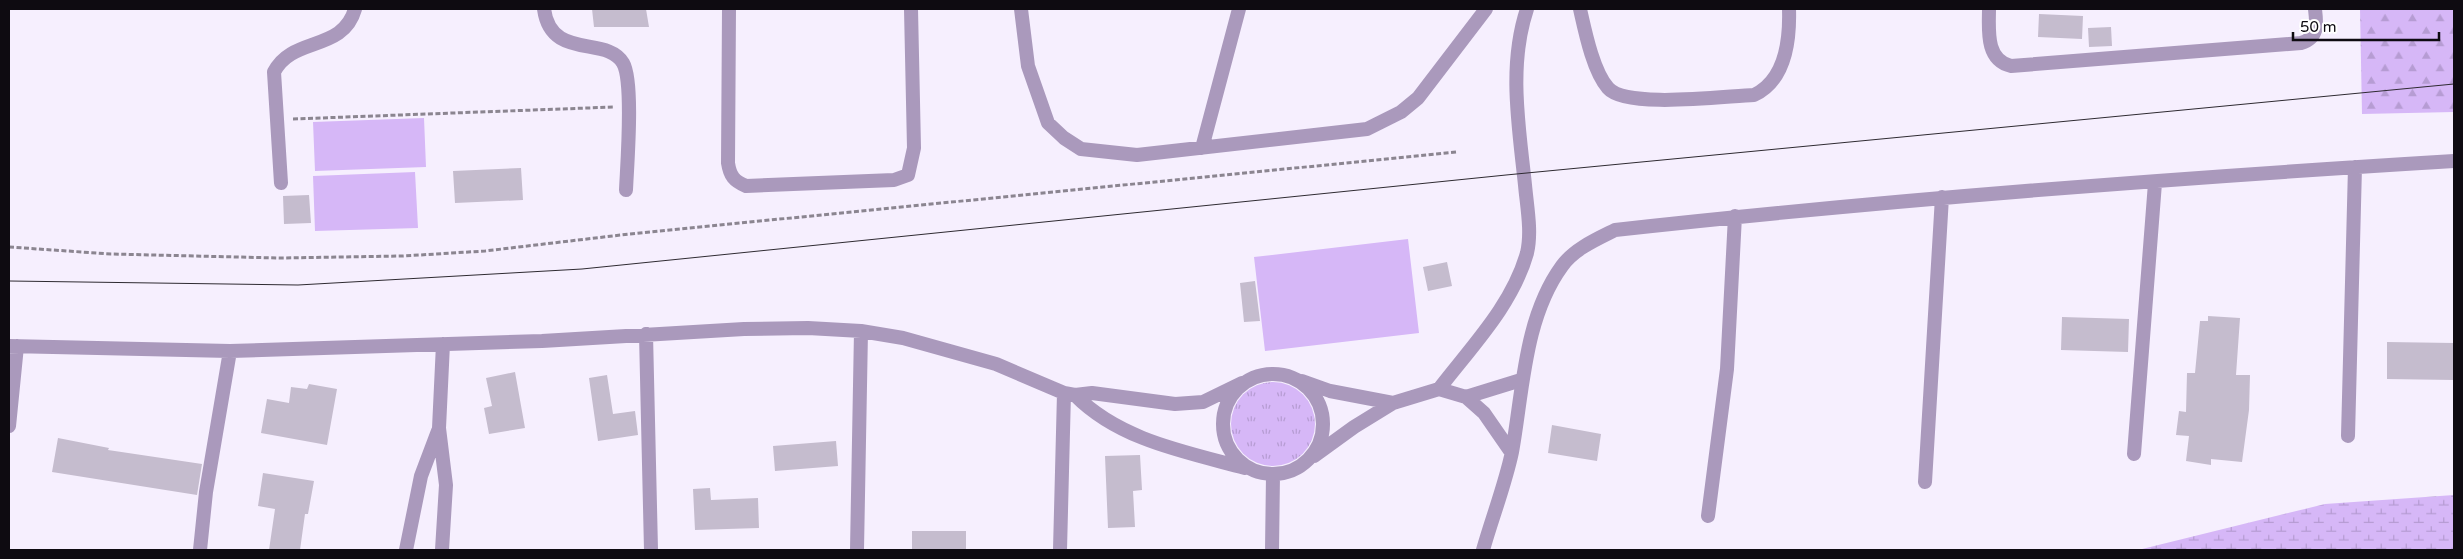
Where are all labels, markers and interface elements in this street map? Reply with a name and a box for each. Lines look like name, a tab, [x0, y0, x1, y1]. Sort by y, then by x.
scale bar	[2293, 10, 2439, 42]
text: 50 m	[2300, 18, 2337, 36]

